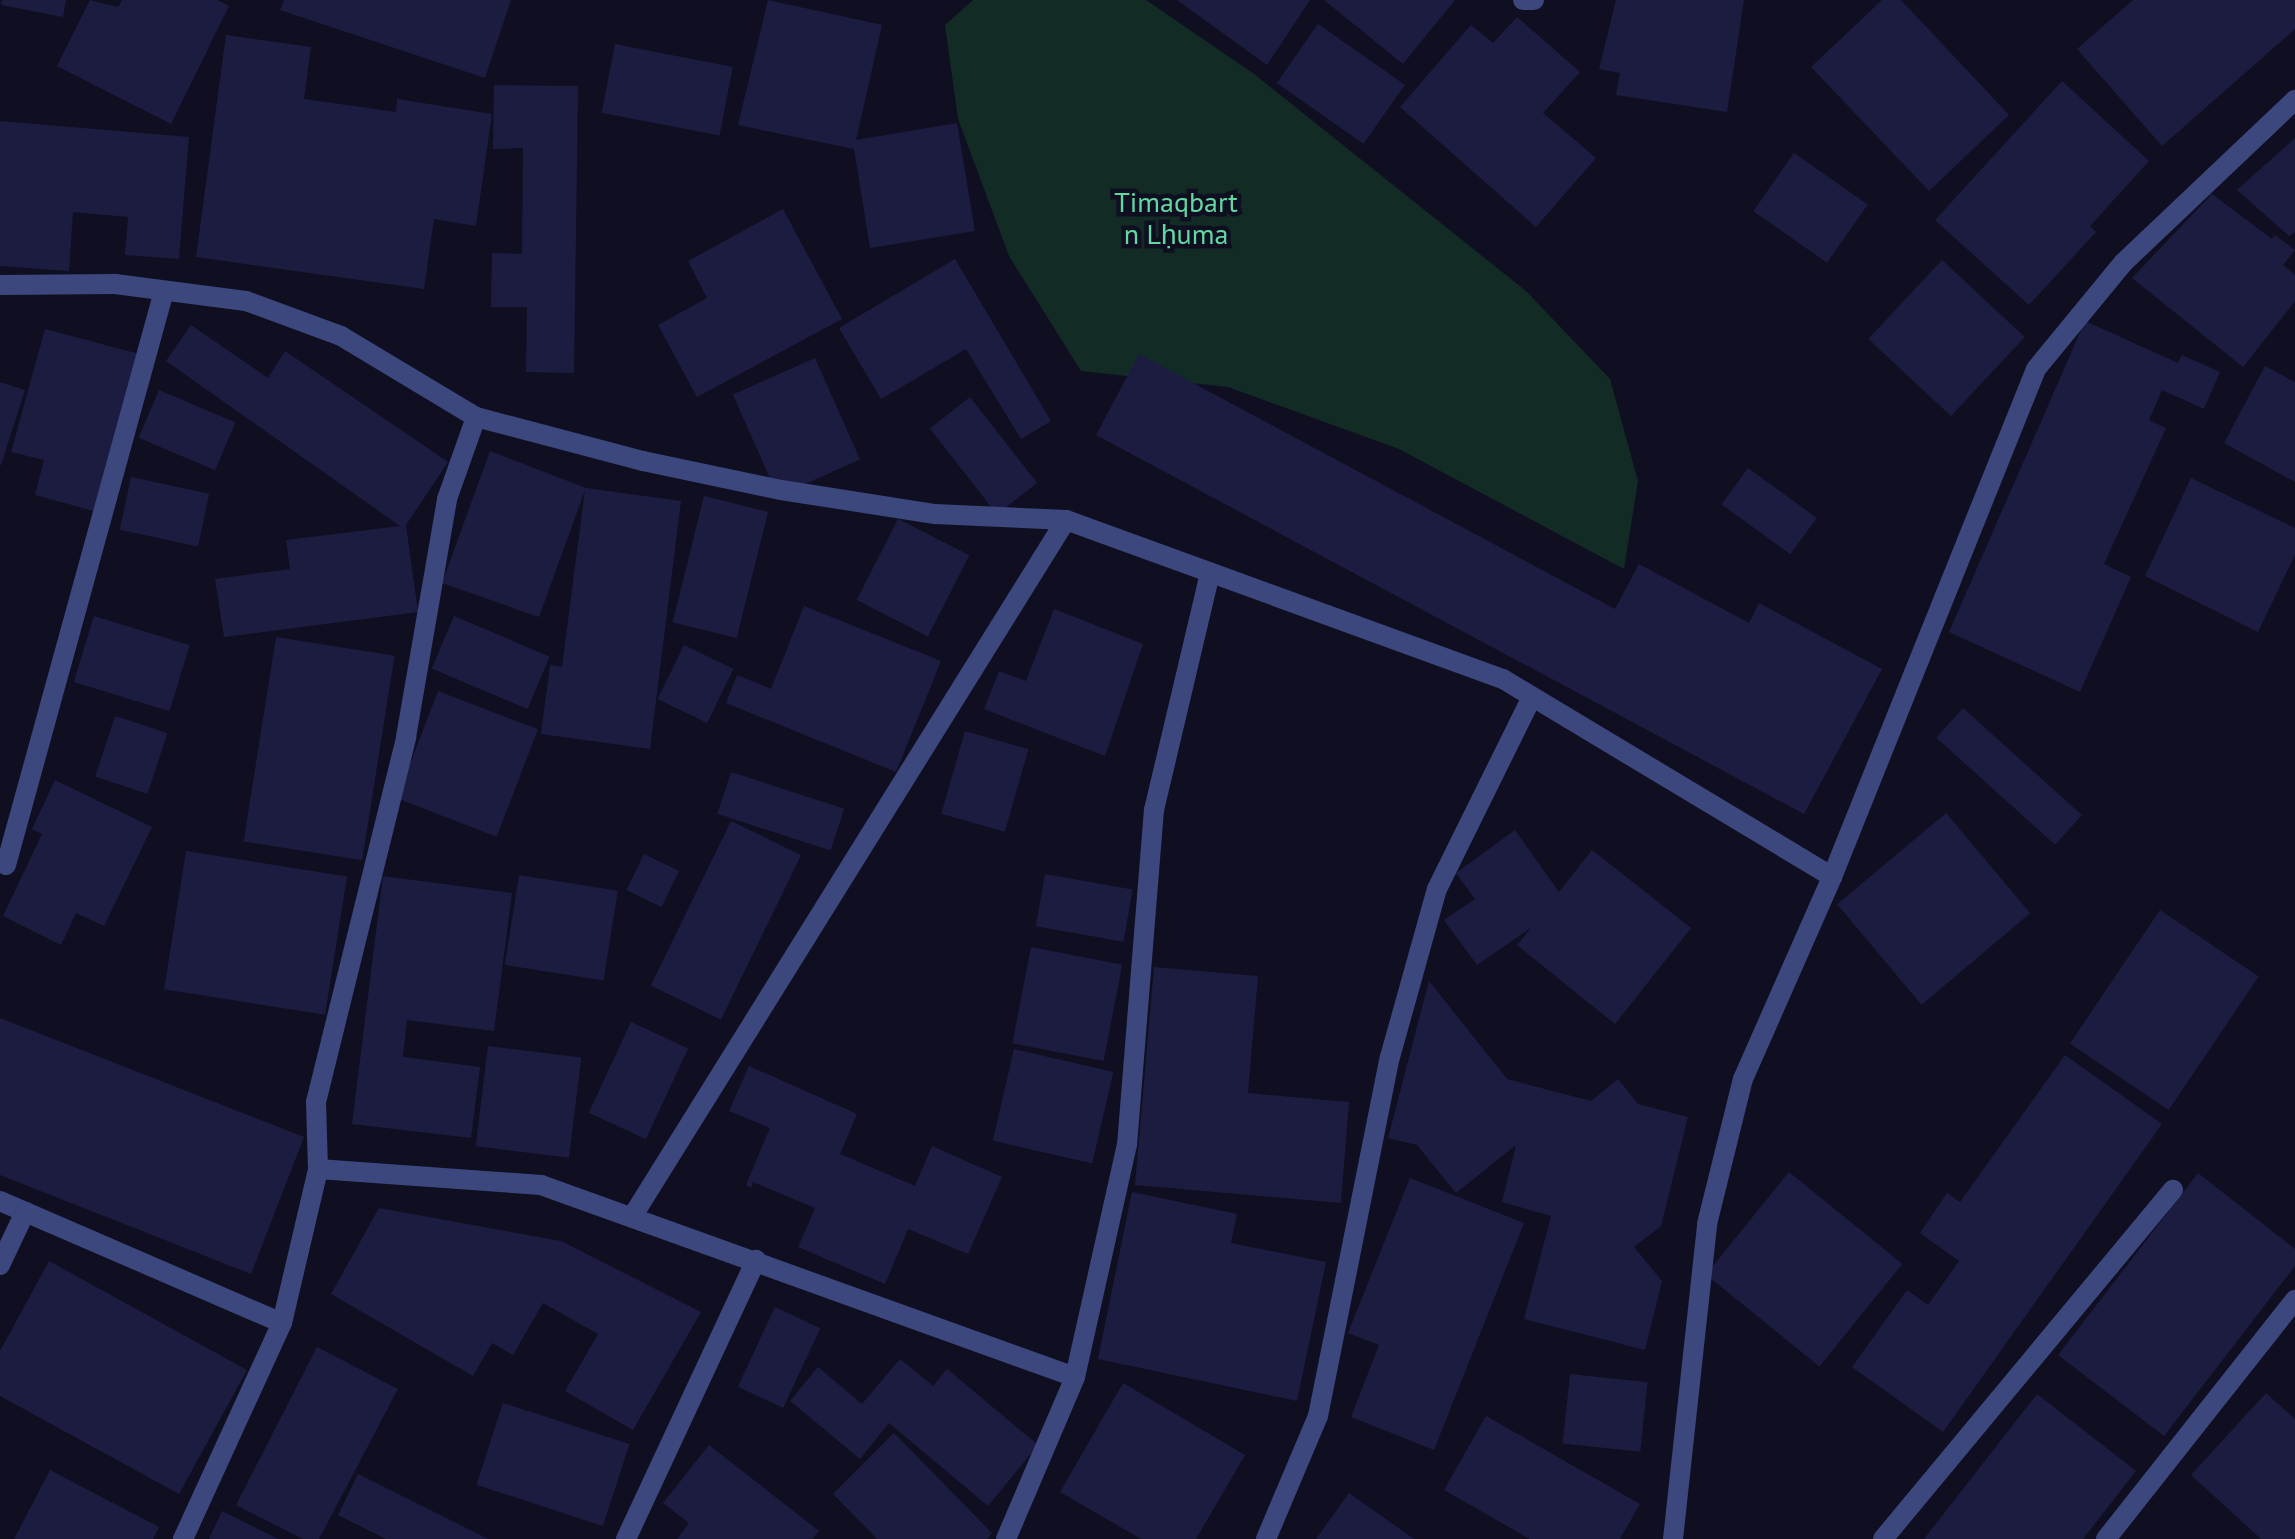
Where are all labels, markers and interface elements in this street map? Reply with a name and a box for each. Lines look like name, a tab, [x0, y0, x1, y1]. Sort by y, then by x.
park label: Timaqbart n Lḥuma	[1114, 185, 1238, 251]

